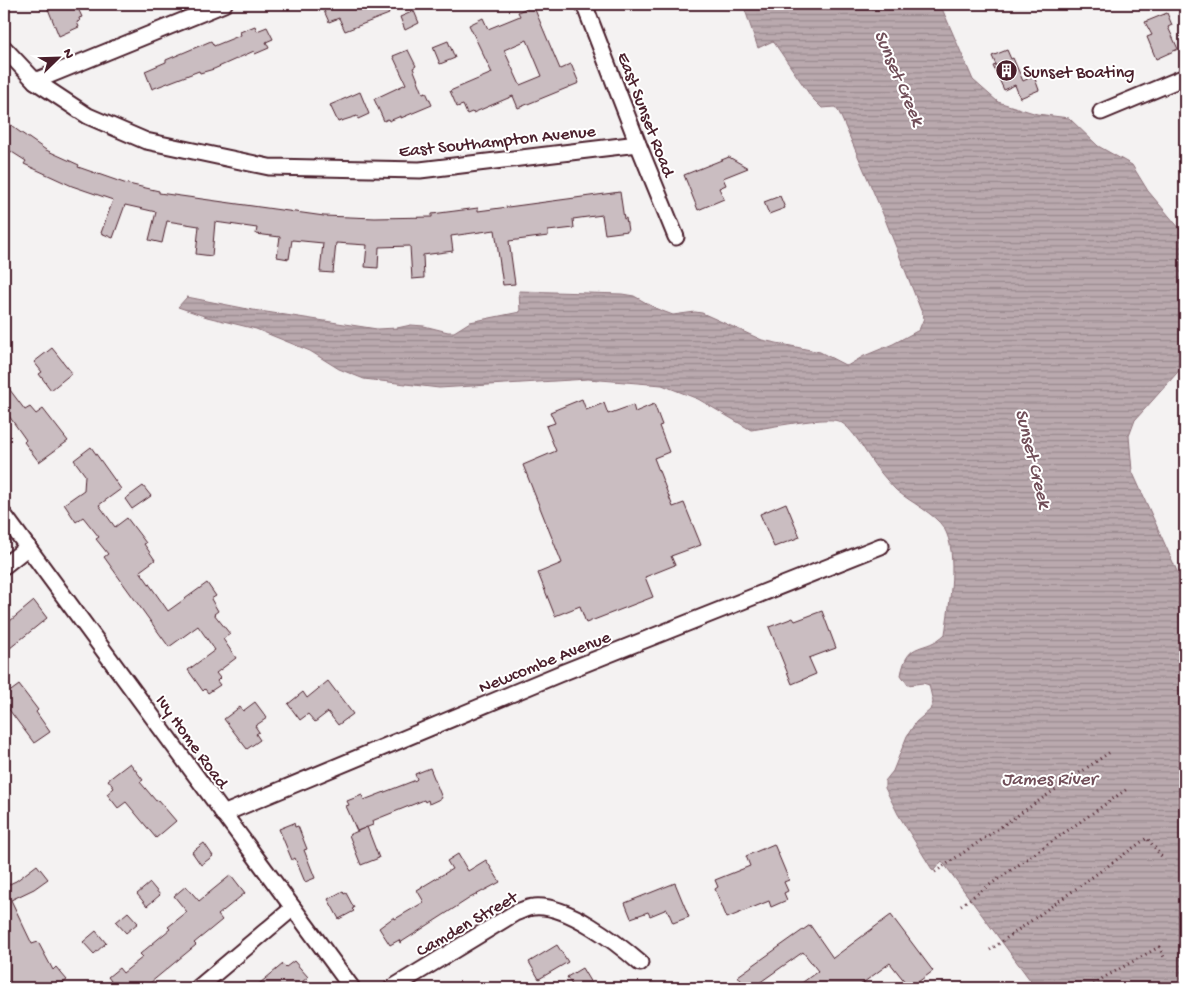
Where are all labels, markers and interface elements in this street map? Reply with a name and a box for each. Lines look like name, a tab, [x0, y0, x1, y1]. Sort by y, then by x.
water label: Sunset Creek	[867, 27, 929, 131]
north arrow	[32, 32, 82, 82]
text: N	[58, 46, 77, 61]
street label: East Sunset Road	[611, 50, 679, 181]
building icon: Sunset Boating	[995, 59, 1019, 83]
place label: Sunset Boating	[1023, 63, 1134, 84]
street label: East Southampton Avenue	[398, 122, 597, 163]
water label: Sunset Creek	[1008, 407, 1055, 512]
street label: Newcombe Avenue	[476, 627, 615, 699]
street label: Ivy Home Road	[150, 692, 233, 795]
water label: James River	[1002, 769, 1100, 792]
street label: Camden Street	[413, 887, 523, 963]

